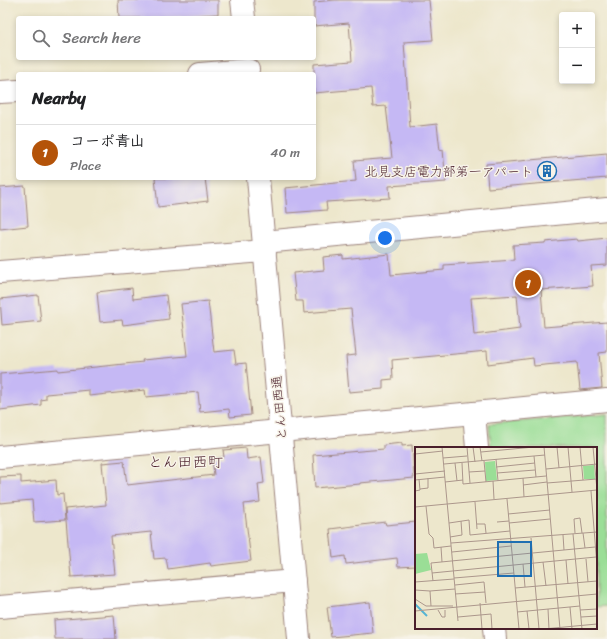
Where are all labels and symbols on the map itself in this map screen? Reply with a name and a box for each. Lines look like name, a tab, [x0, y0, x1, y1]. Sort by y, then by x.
place label: 北見支店電力部第一アパート	[365, 160, 533, 183]
building icon: 北見支店電力部第一アパート	[536, 160, 558, 182]
your location	[375, 228, 395, 248]
pin: 1	[515, 268, 541, 298]
street label: とん田西通	[265, 375, 293, 441]
inset map	[415, 447, 597, 629]
district label: とん田西町	[147, 449, 223, 475]

